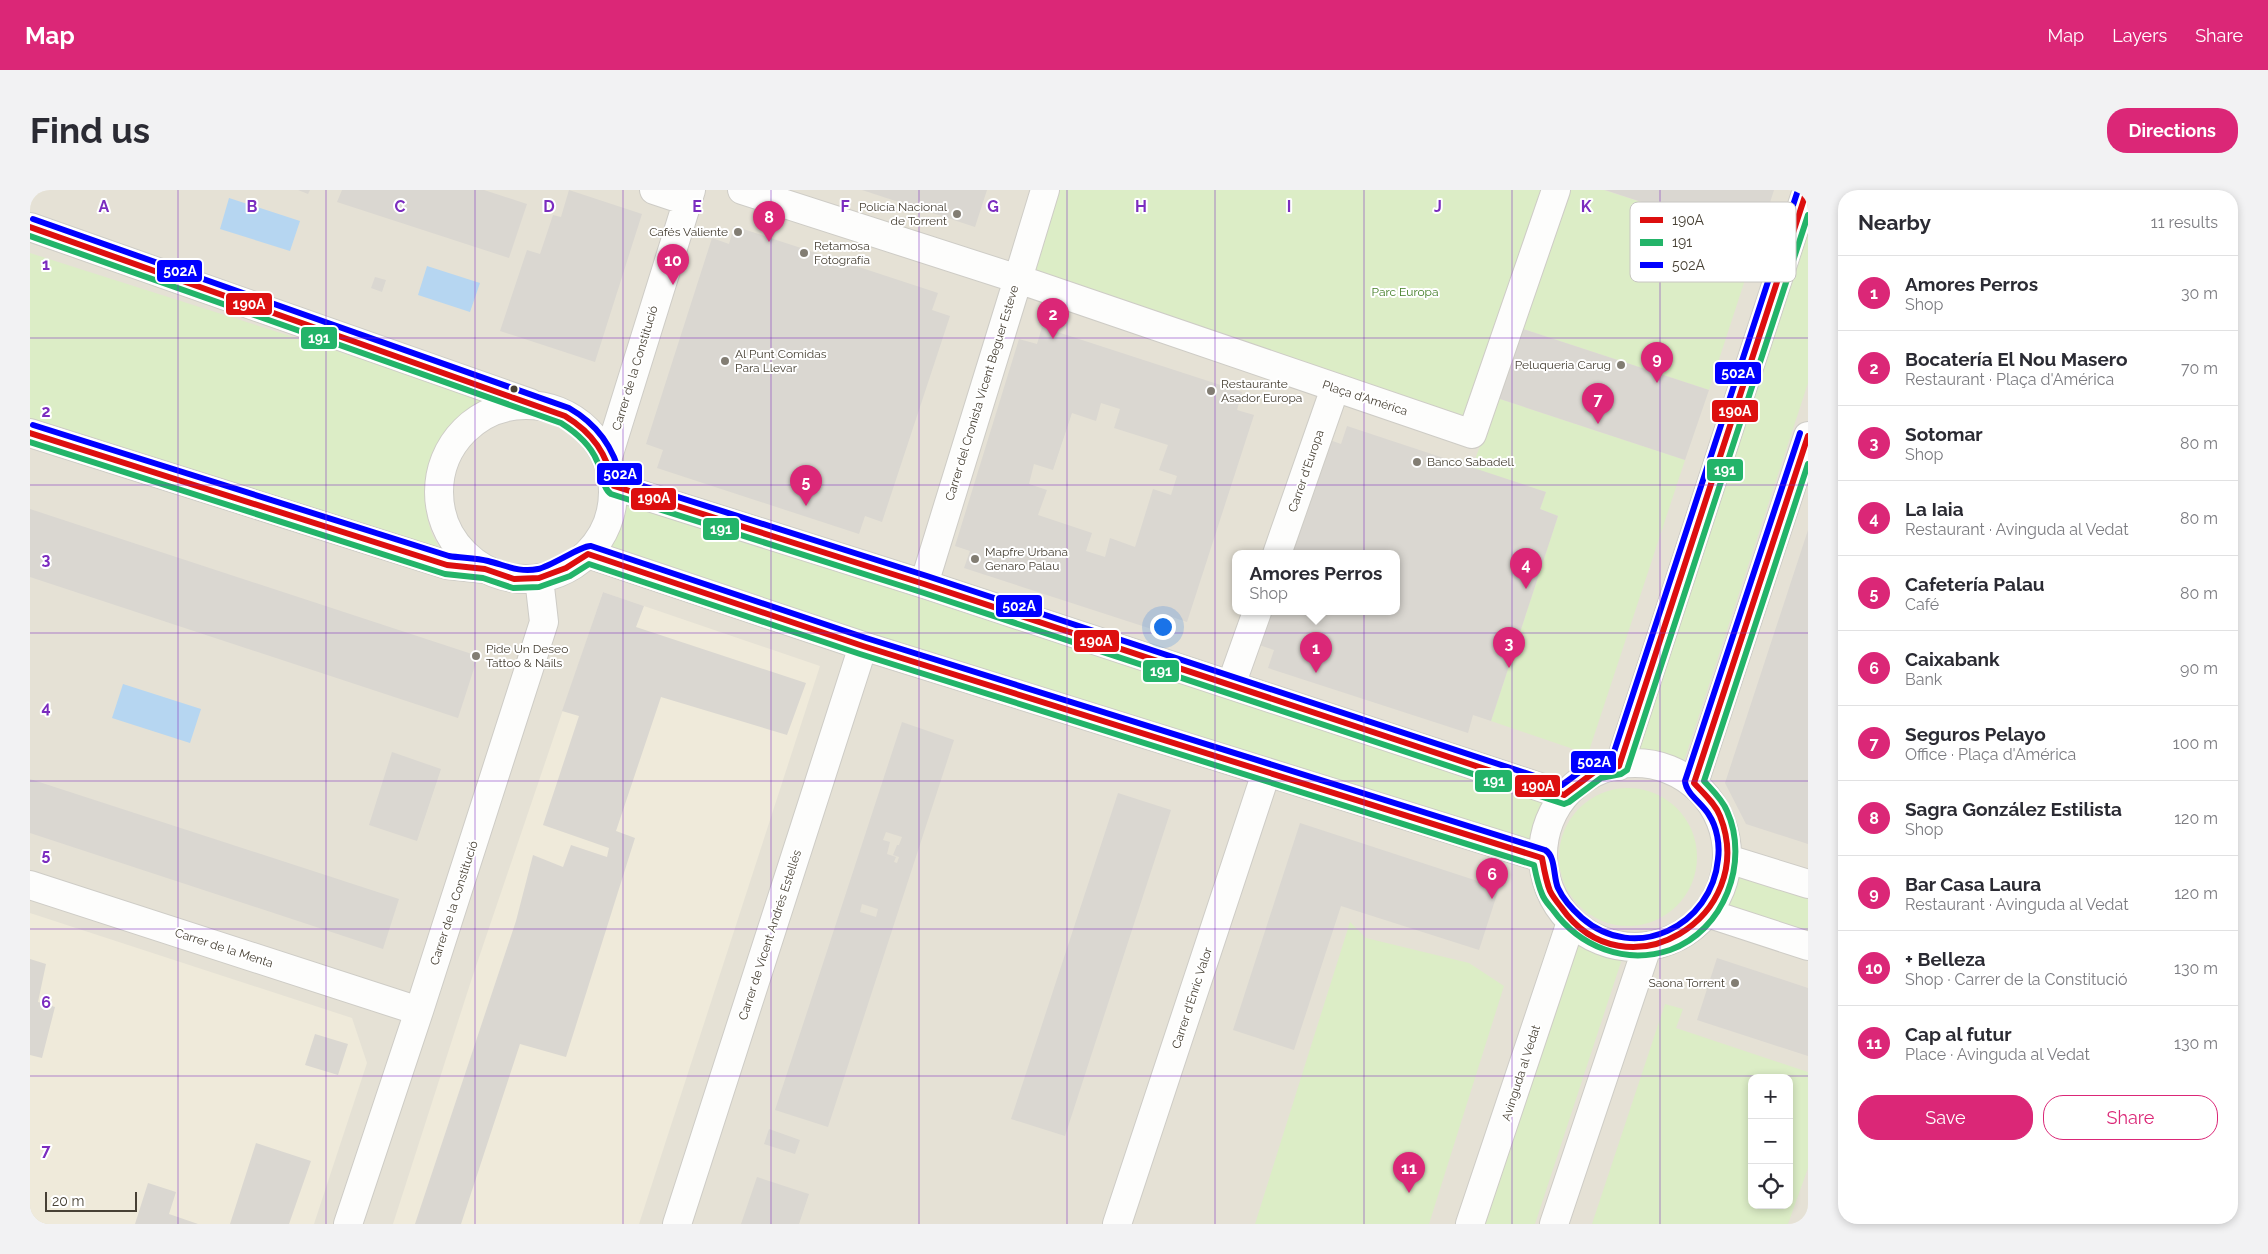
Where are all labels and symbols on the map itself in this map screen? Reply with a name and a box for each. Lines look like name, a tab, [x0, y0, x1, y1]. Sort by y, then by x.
text: A	[99, 197, 110, 216]
text: B	[247, 197, 258, 216]
text: C	[395, 197, 406, 216]
text: D	[543, 197, 555, 216]
text: E	[692, 197, 702, 216]
text: F	[840, 197, 850, 216]
text: G	[987, 197, 999, 216]
text: H	[1135, 197, 1147, 216]
text: I	[1287, 197, 1291, 216]
text: J	[1434, 197, 1442, 216]
text: K	[1581, 197, 1592, 216]
place label: Policía Nacional de Torrent	[859, 200, 948, 228]
pin: 8	[753, 201, 785, 242]
legend	[1630, 202, 1796, 282]
marker: Policía Nacional de Torrent	[951, 208, 963, 220]
text: 190A	[1672, 212, 1705, 228]
place label: Cafés Valiente	[649, 225, 728, 239]
marker: Cafés Valiente	[732, 226, 744, 238]
text: 191	[1672, 234, 1692, 250]
place label: Retamosa Fotografía	[814, 239, 870, 267]
pin: 10	[657, 244, 689, 285]
marker: Retamosa Fotografía	[798, 247, 810, 259]
text: 1	[42, 255, 50, 274]
text: 502A	[1672, 257, 1705, 273]
line badge: 502A	[156, 259, 203, 283]
text: 502A	[163, 263, 197, 279]
street label: Carrer del Cronista Vicent Beguer Esteve	[942, 284, 1022, 502]
park label: Parc Europa	[1372, 285, 1439, 299]
line badge: 190A	[225, 292, 273, 316]
text: 190A	[233, 296, 266, 312]
pin: 2	[1037, 298, 1069, 339]
street label: Carrer de la Constitució	[609, 304, 661, 432]
line badge: 191	[300, 326, 338, 350]
text: 191	[308, 330, 330, 346]
pin: 9	[1641, 342, 1673, 383]
place label: Al Punt Comidas Para Llevar	[735, 347, 827, 375]
marker: Al Punt Comidas Para Llevar	[719, 355, 731, 367]
place label: Peluqueria Carug	[1515, 358, 1611, 372]
marker: Peluqueria Carug	[1615, 359, 1627, 371]
line badge: 502A	[1714, 361, 1762, 385]
text: 502A	[1721, 365, 1755, 381]
place label: Restaurante Asador Europa	[1221, 377, 1302, 405]
street label: Plaça d'América	[1321, 378, 1409, 418]
pin: 7	[1582, 383, 1614, 424]
unlabelled marker	[509, 384, 519, 394]
marker: Restaurante Asador Europa	[1205, 385, 1217, 397]
line badge: 190A	[1711, 399, 1759, 423]
text: 2	[41, 402, 51, 421]
text: 190A	[1719, 403, 1752, 419]
street label: Carrer d'Europa	[1285, 428, 1327, 514]
place label: Banco Sabadell	[1427, 455, 1515, 469]
marker: Banco Sabadell	[1411, 456, 1423, 468]
line badge: 191	[1706, 458, 1744, 482]
line badge: 502A	[596, 462, 643, 486]
text: 191	[1714, 462, 1736, 478]
pin: 5	[790, 465, 822, 506]
text: 502A	[603, 466, 637, 482]
line badge: 190A	[630, 487, 677, 511]
text: 190A	[638, 490, 671, 506]
line badge: 191	[702, 517, 740, 541]
text: 191	[710, 521, 732, 537]
place label: Mapfre Urbana Genaro Palau	[985, 545, 1068, 573]
pin: 4	[1510, 548, 1542, 589]
text: 3	[42, 550, 51, 569]
marker: Mapfre Urbana Genaro Palau	[969, 553, 981, 565]
line badge: 502A	[995, 594, 1043, 618]
text: 502A	[1002, 598, 1036, 614]
your location	[1150, 614, 1176, 640]
pin: 3	[1493, 627, 1525, 668]
line badge: 190A	[1073, 629, 1120, 653]
pin: 1	[1300, 632, 1332, 673]
text: 190A	[1080, 633, 1113, 649]
place label: Pide Un Deseo Tattoo & Nails	[486, 642, 568, 670]
marker: Pide Un Deseo Tattoo & Nails	[470, 650, 482, 662]
line badge: 191	[1142, 659, 1180, 683]
text: 191	[1150, 663, 1172, 679]
text: 4	[41, 698, 51, 717]
line badge: 502A	[1570, 750, 1617, 774]
text: 502A	[1577, 754, 1611, 770]
line badge: 191	[1474, 769, 1513, 793]
text: 191	[1483, 773, 1505, 789]
line badge: 190A	[1514, 774, 1561, 798]
text: 190A	[1522, 778, 1555, 794]
street label: Carrer de la Constitució	[427, 839, 481, 967]
text: 5	[42, 845, 51, 864]
street label: Carrer de Vicent Andrés Estellés	[736, 848, 804, 1022]
pin: 6	[1476, 858, 1508, 899]
street label: Carrer de la Menta	[173, 926, 275, 970]
street label: Carrer d'Enric Valor	[1169, 945, 1215, 1051]
place label: Saona Torrent	[1648, 976, 1725, 990]
marker: Saona Torrent	[1729, 977, 1741, 989]
text: 6	[41, 993, 51, 1012]
street label: Avinguda al Vedat	[1499, 1023, 1543, 1123]
text: 7	[42, 1141, 51, 1160]
pin: 11	[1393, 1152, 1425, 1193]
scale bar	[45, 1189, 138, 1212]

